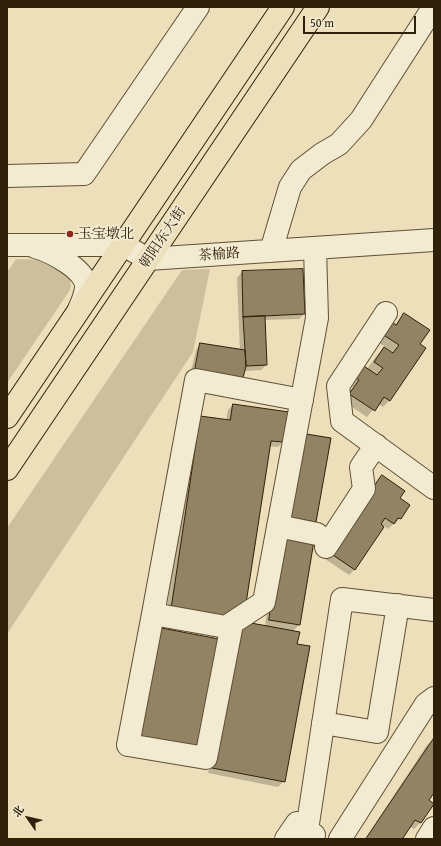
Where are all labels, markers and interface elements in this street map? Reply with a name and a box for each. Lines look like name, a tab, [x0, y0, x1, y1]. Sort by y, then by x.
scale bar	[305, 8, 418, 34]
text: 50 m	[310, 14, 334, 31]
street label: 朝阳东大街	[136, 204, 190, 272]
place label: 玉宝墩北	[78, 226, 134, 242]
marker: 玉宝墩北	[65, 229, 75, 239]
street label: 茶榆路	[197, 245, 241, 265]
north arrow	[8, 798, 48, 838]
text: 北	[8, 802, 28, 820]

